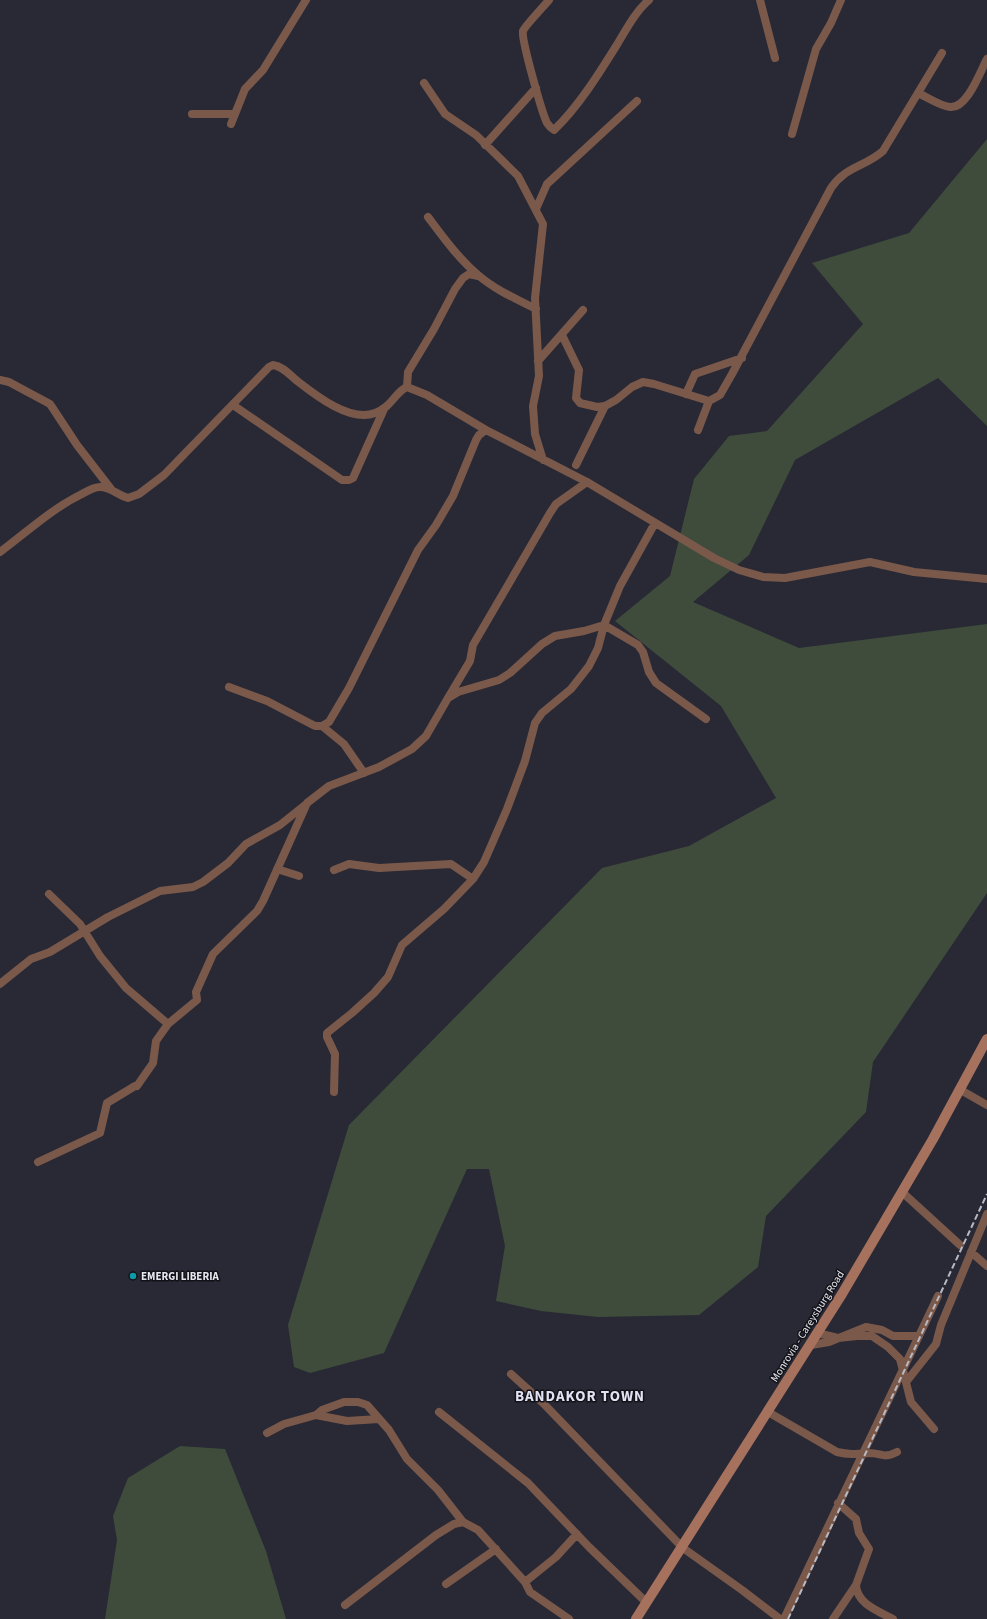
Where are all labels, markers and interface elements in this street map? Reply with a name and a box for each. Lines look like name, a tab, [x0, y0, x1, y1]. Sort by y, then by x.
street label: Monrovia - Careysburg Road	[767, 1268, 848, 1385]
place label: EMERGI LIBERIA	[141, 1269, 219, 1284]
marker: EMERGI LIBERIA	[128, 1271, 138, 1281]
district label: BANDAKOR TOWN	[515, 1386, 645, 1407]

